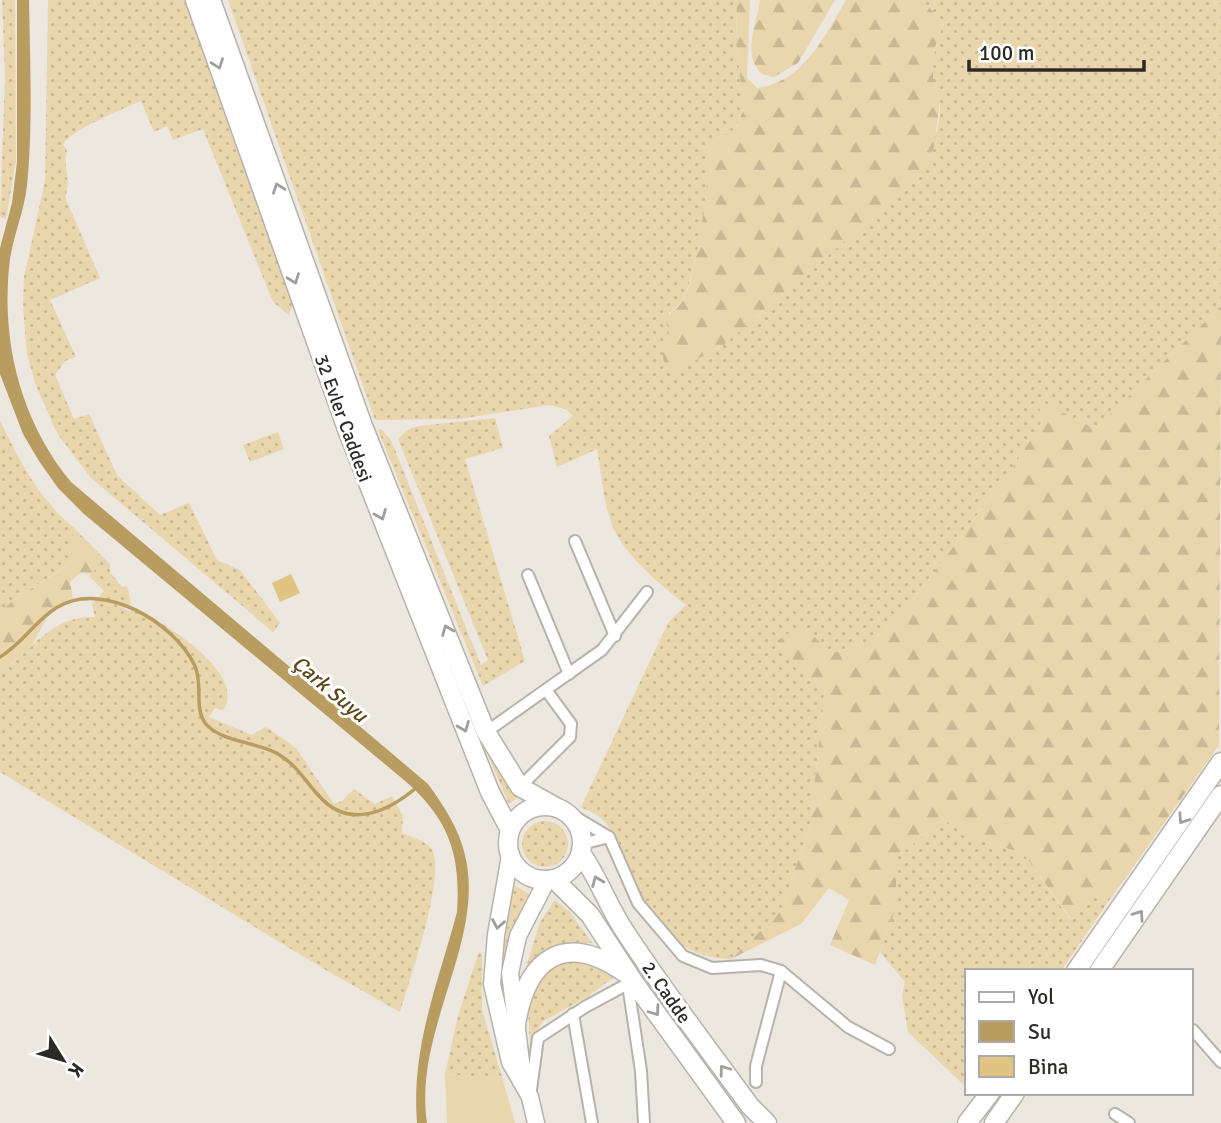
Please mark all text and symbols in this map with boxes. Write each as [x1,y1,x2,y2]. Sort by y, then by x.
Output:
scale bar [969,28,1144,72]
text: 100 m [979,40,1034,66]
one-way arrow [210,58,224,70]
one-way arrow [272,183,286,195]
one-way arrow [286,272,300,284]
street label: 32 Evler Caddesi [309,351,377,485]
one-way arrow [372,509,386,521]
one-way arrow [441,624,455,636]
water label: Çark Suyu [287,650,374,729]
one-way arrow [456,720,470,732]
one-way arrow [1179,811,1191,824]
one-way arrow [592,876,606,888]
one-way arrow [1131,910,1143,923]
one-way arrow [491,918,506,930]
street label: 2. Cadde [636,957,696,1028]
legend [965,969,1193,1095]
text: Yol [1028,984,1054,1010]
one-way arrow [646,1003,659,1016]
text: Su [1028,1019,1051,1045]
north arrow [28,1025,98,1095]
text: Bina [1028,1054,1069,1080]
text: K [63,1058,89,1082]
one-way arrow [720,1065,732,1078]

